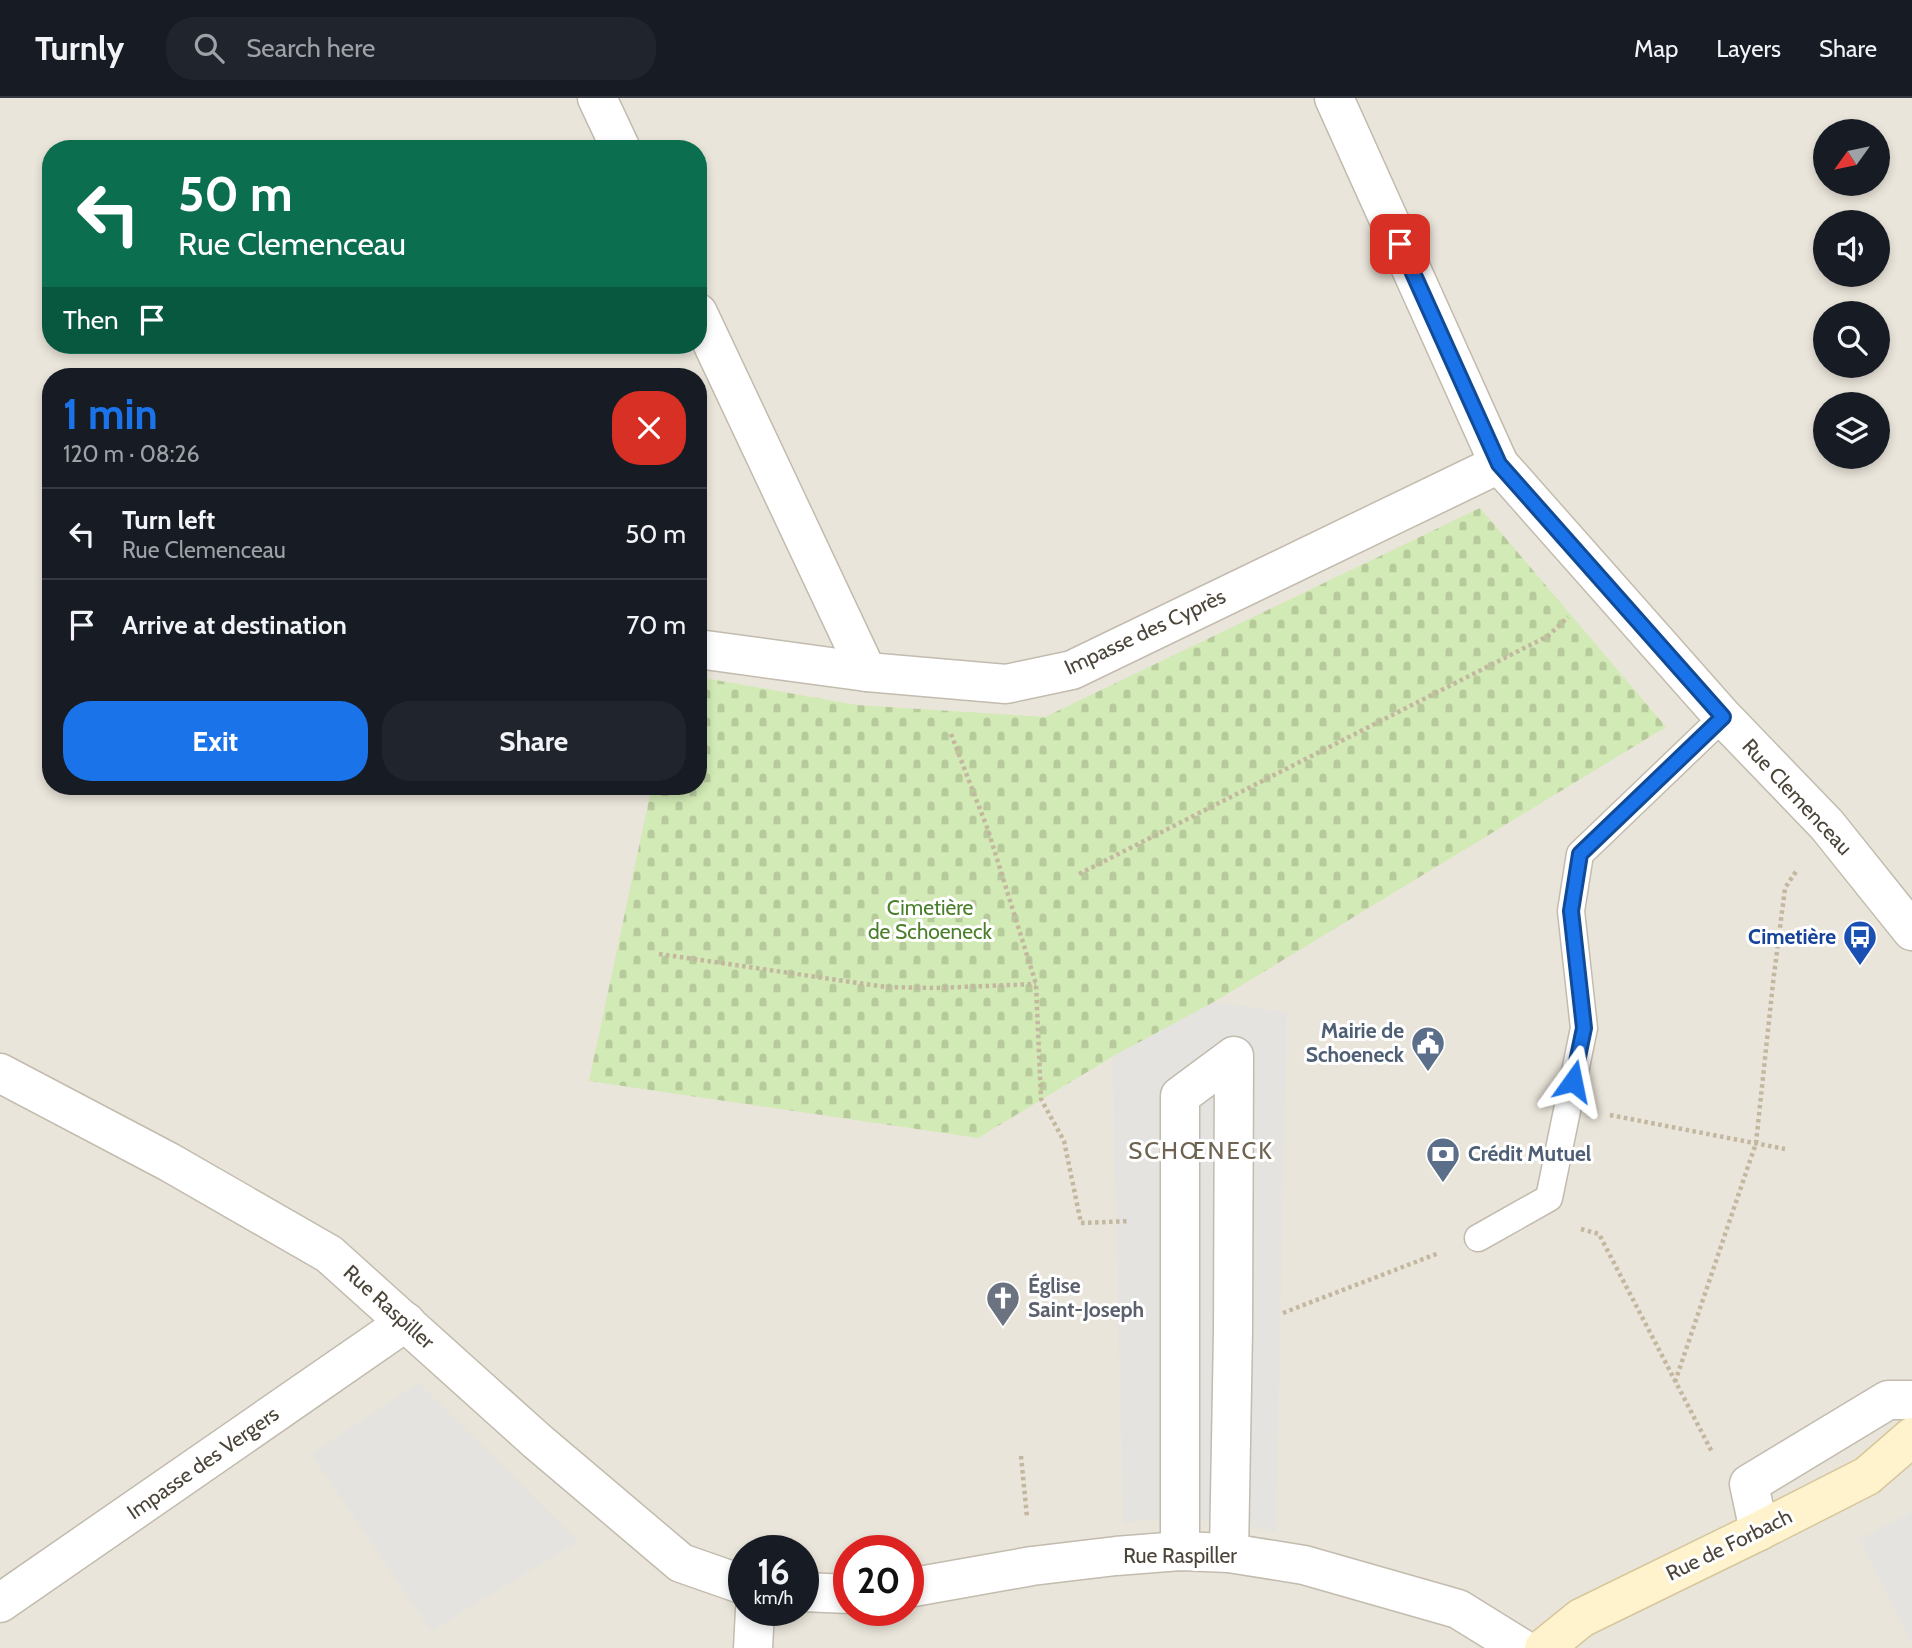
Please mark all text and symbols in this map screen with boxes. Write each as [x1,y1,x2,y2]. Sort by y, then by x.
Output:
search box [166,17,656,80]
text: Turnly [35,28,124,68]
icon: search [190,29,228,67]
text: Search here [246,32,375,64]
text: Map [1634,34,1678,63]
text: Layers [1716,34,1781,63]
text: Share [1819,34,1877,63]
north arrow [1813,119,1890,196]
map controls [1813,119,1890,469]
text: 50 m [178,164,293,223]
icon: left [63,168,154,259]
button: sound [1813,210,1890,287]
pin [1370,214,1430,274]
text: Rue Clemenceau [178,224,406,263]
icon: arrive [1381,225,1419,263]
icon: arrive [133,301,171,339]
button: search [1813,301,1890,378]
text: Then [63,304,119,336]
text: 1 min [63,388,158,440]
button: close [612,391,686,465]
button: layers [1813,392,1890,469]
text: 120 m · 08:26 [63,440,200,468]
text: Turn left [122,504,215,536]
icon: left [63,515,101,553]
text: 50 m [625,518,686,550]
text: Rue Clemenceau [122,536,286,564]
street label: Impasse des Cyprès [1060,583,1230,680]
icon: arrive [63,606,101,644]
text: Arrive at destination [122,609,347,641]
text: 70 m [626,609,686,641]
button: Exit [63,701,368,781]
button: Share [382,701,686,781]
street label: Rue Clemenceau [1737,733,1858,860]
park label: Cimetière de Schoeneck [868,895,993,944]
bus stop icon: Cimetière [1841,918,1879,967]
place label: Cimetière [1748,924,1836,949]
place label: Mairie de Schoeneck [1306,1018,1405,1067]
public building icon: Mairie de Schoeneck [1409,1024,1447,1073]
position arrow [1536,1044,1610,1118]
bank icon: Crédit Mutuel [1424,1135,1462,1184]
district label: SCHŒNECK [1128,1136,1274,1165]
place label: Crédit Mutuel [1468,1141,1592,1166]
street label: Rue Raspiller [339,1259,440,1354]
place label: Église Saint-Joseph [1028,1273,1144,1322]
church icon: Église Saint-Joseph [984,1279,1022,1328]
street label: Impasse des Vergers [122,1401,284,1524]
street label: Rue de Forbach [1662,1503,1796,1586]
speed limit sign: 20 [833,1535,924,1626]
street label: Rue Raspiller [1123,1543,1237,1568]
text: 16 [757,1550,790,1593]
text: km/h [754,1587,793,1609]

